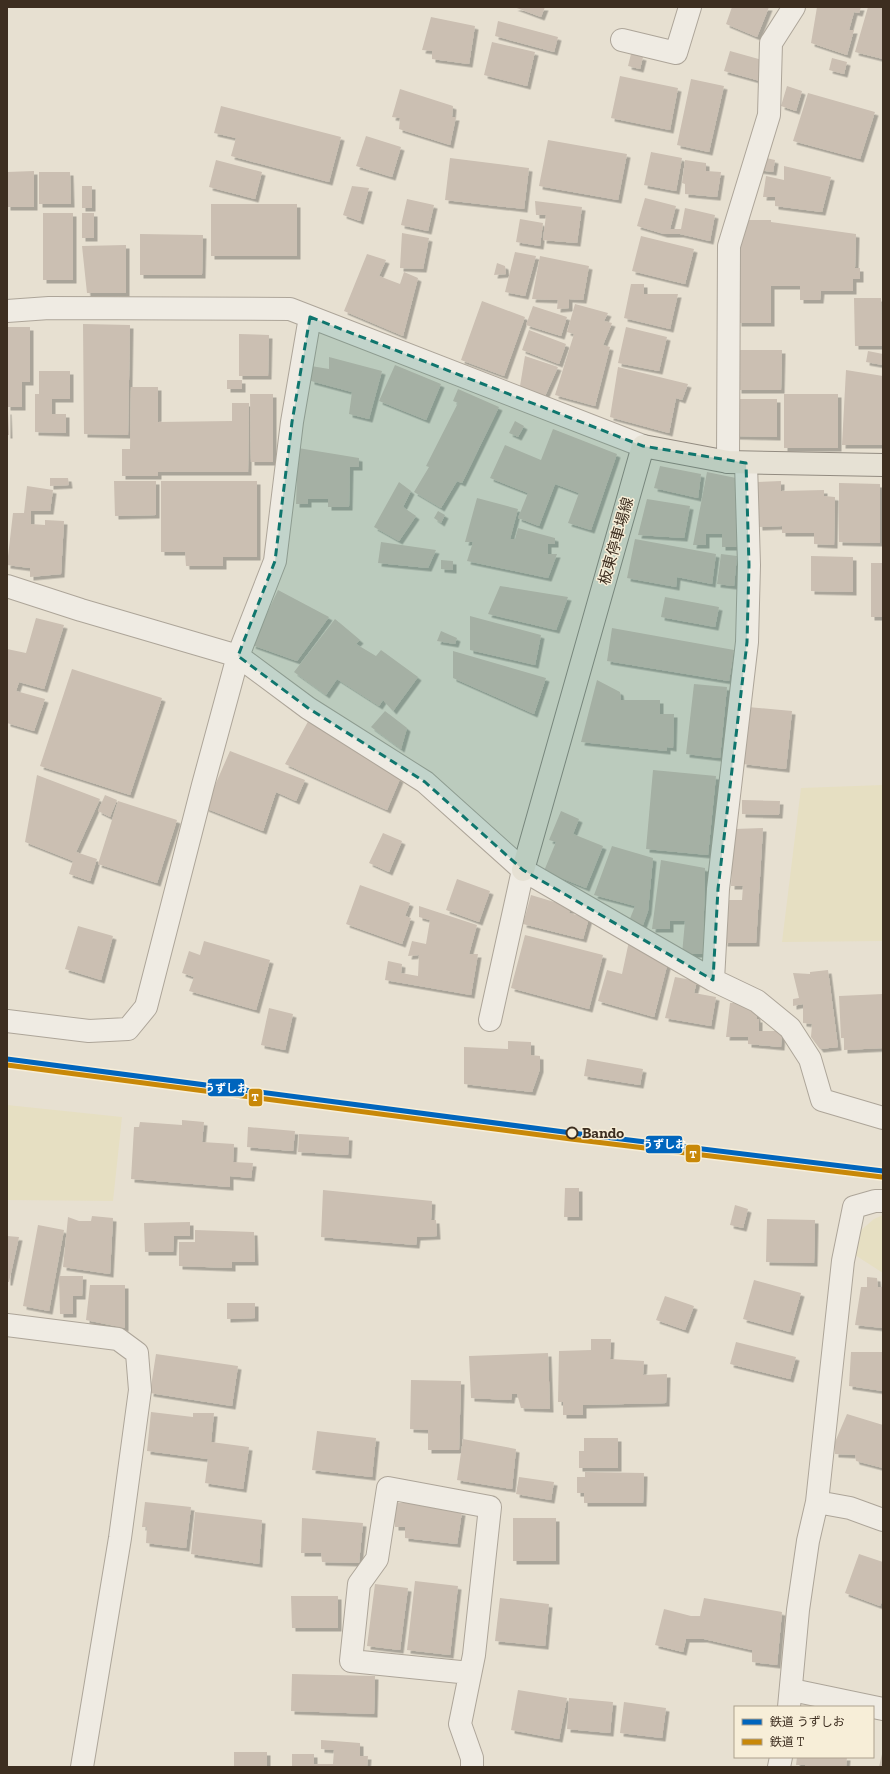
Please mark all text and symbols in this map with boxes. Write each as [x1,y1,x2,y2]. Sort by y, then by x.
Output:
street label: 板東停車場線 [595,495,637,587]
line badge: うずしお [207,1078,245,1097]
text: うずしお [204,1082,248,1095]
line badge: T [248,1088,263,1107]
text: T [251,1091,259,1104]
place label: Bando [582,1124,624,1142]
marker: Bando [565,1126,579,1140]
line badge: うずしお [645,1135,683,1154]
text: うずしお [642,1138,686,1151]
line badge: T [685,1144,701,1163]
text: T [689,1148,697,1161]
legend [734,1706,874,1758]
text: 鉄道 うずしお [770,1715,845,1729]
text: 鉄道 T [770,1735,805,1749]

